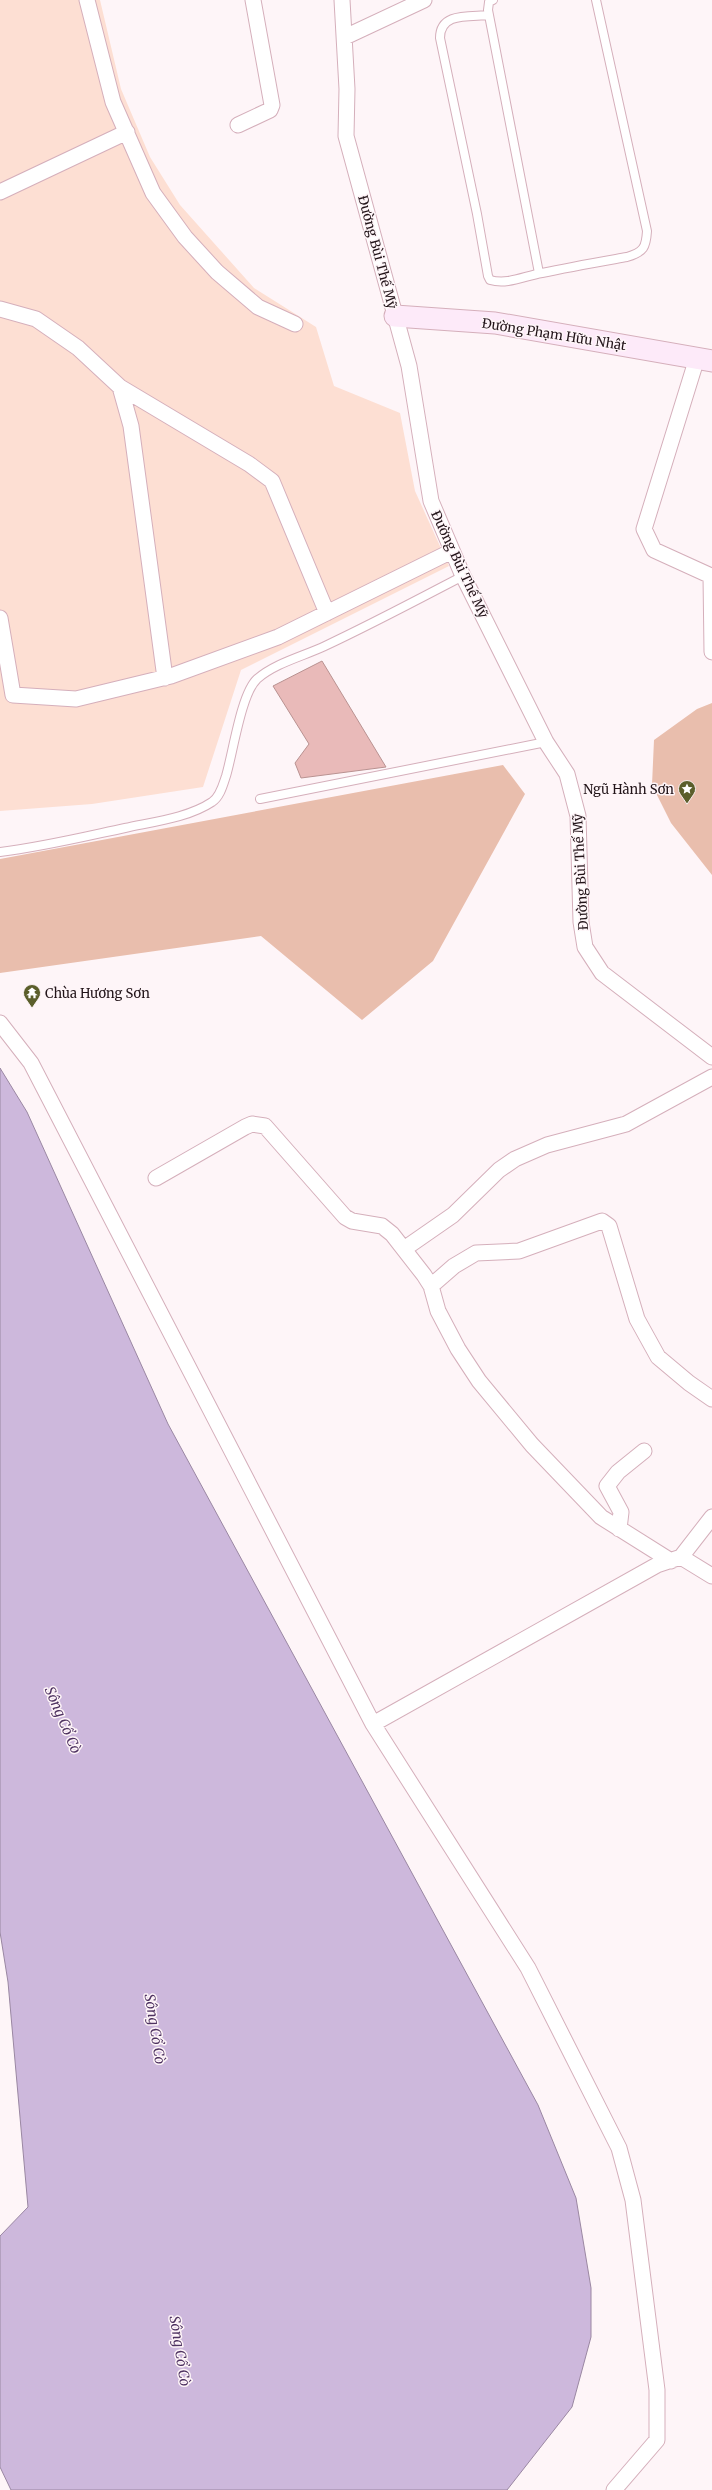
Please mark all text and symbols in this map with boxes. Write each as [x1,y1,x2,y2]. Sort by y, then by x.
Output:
street label: Đường Bùi Thế Mỹ [354,193,401,311]
street label: Đường Phạm Hữu Nhật [481,315,627,354]
street label: Đường Bùi Thế Mỹ [427,508,492,621]
place icon: Ngũ Hành Sơn [677,779,697,804]
place label: Ngũ Hành Sơn [583,781,674,798]
street label: Đường Bùi Thế Mỹ [569,813,592,931]
temple icon: Chùa Hương Sơn [22,983,42,1008]
place label: Chùa Hương Sơn [45,985,150,1002]
water label: Sông Cổ Cò [41,1684,85,1756]
water label: Sông Cổ Cò [141,1992,169,2066]
water label: Sông Cổ Cò [166,2314,194,2388]

